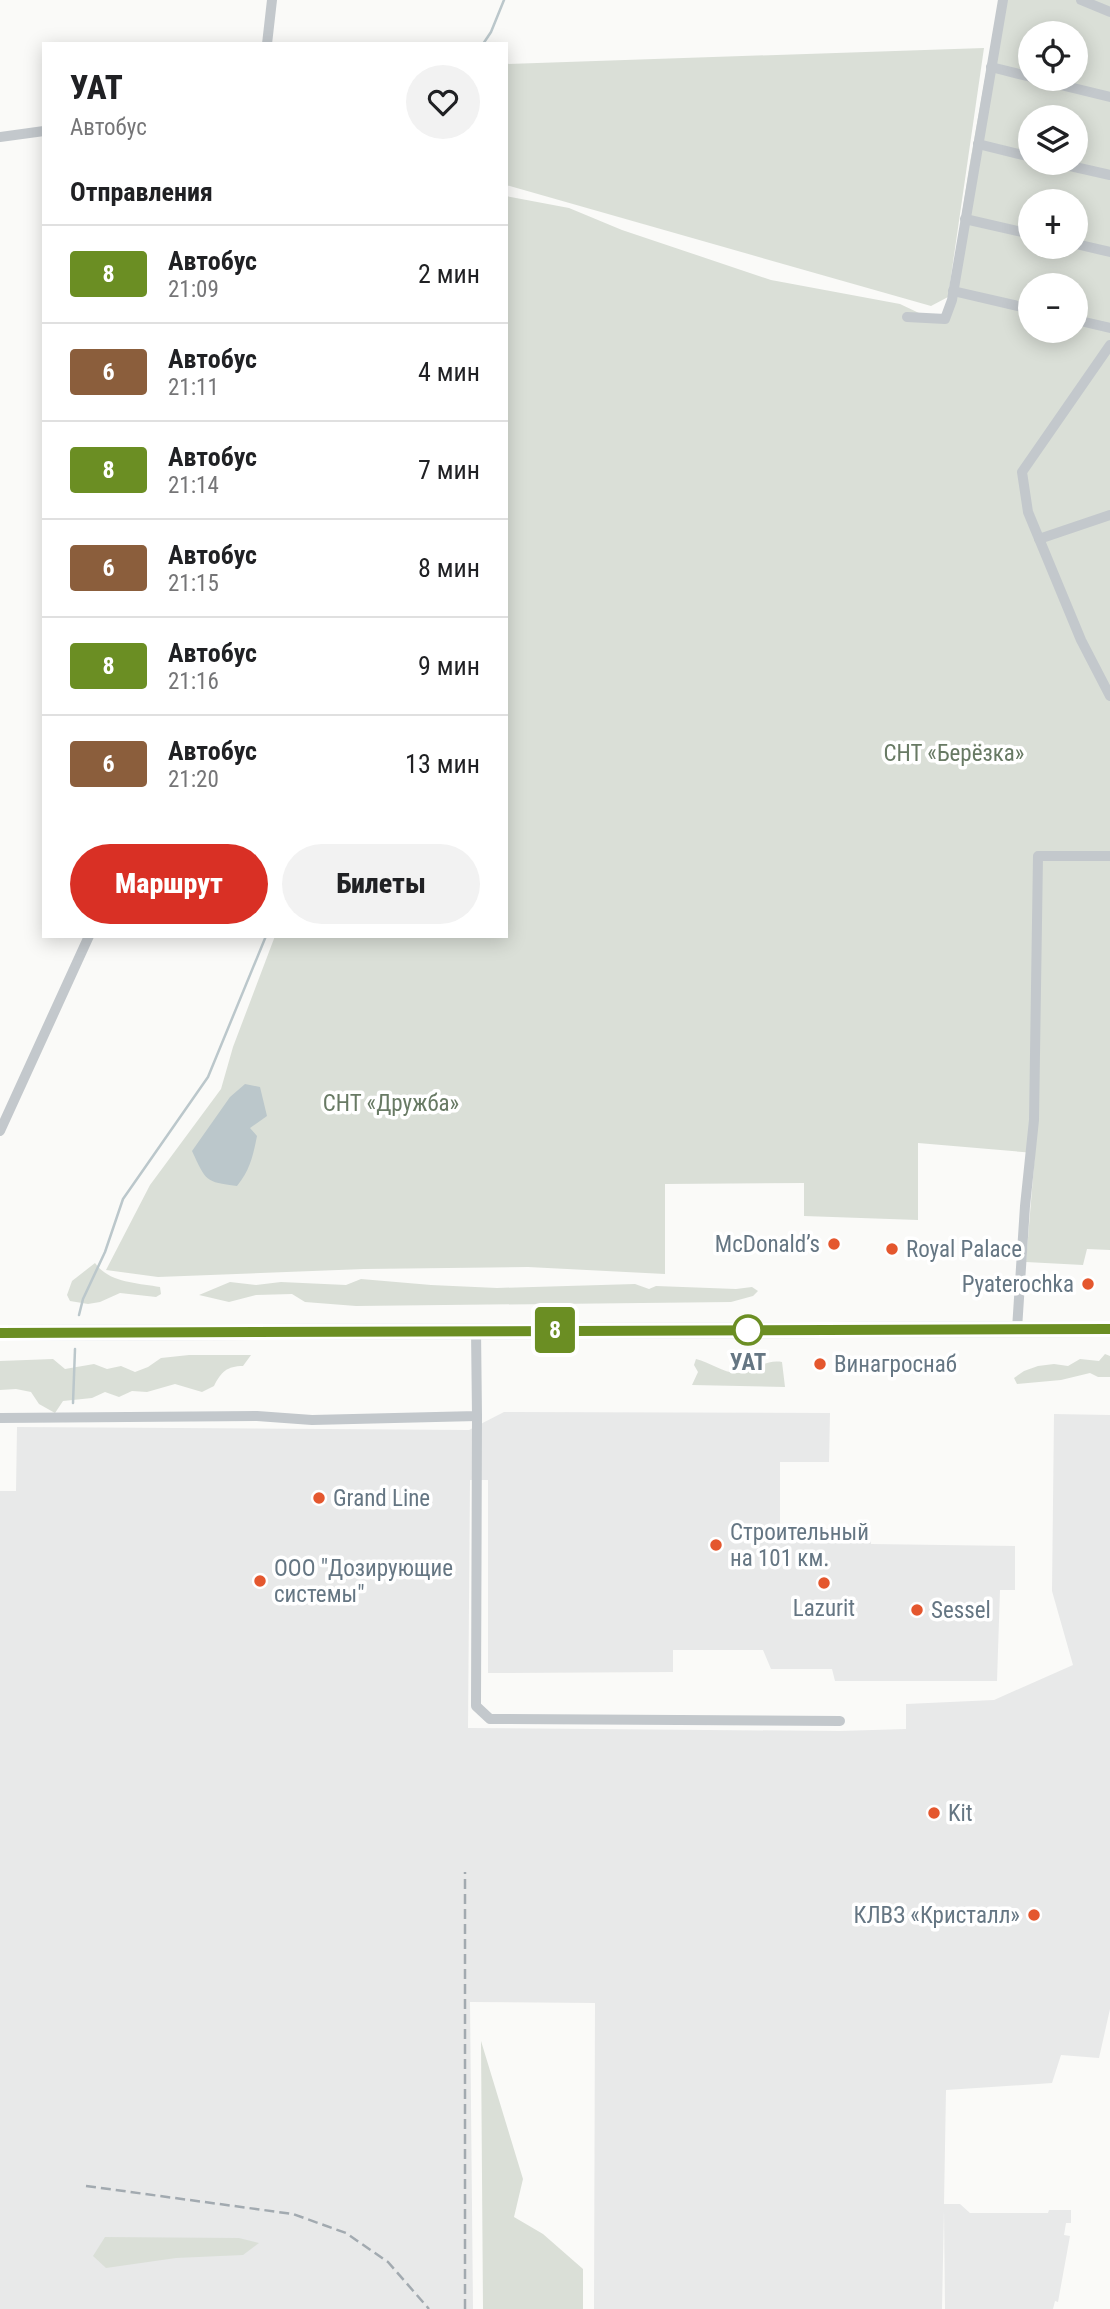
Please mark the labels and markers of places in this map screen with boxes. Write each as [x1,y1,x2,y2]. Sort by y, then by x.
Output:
place label: McDonald’s [715,1231,820,1258]
marker: McDonald’s [826,1236,842,1252]
place label: Royal Palace [906,1236,1022,1263]
marker: Royal Palace [884,1241,900,1257]
place label: Pyaterochka [962,1271,1074,1298]
marker: Pyaterochka [1080,1276,1096,1292]
marker: УАТ [733,1315,763,1345]
place label: УАТ [730,1349,766,1376]
place label: Винагроснаб [834,1351,957,1378]
marker: Винагроснаб [812,1356,828,1372]
place label: Grand Line [333,1485,430,1512]
marker: Grand Line [311,1490,327,1506]
place label: Строительный на 101 км. [730,1519,869,1572]
marker: Строительный на 101 км. [708,1537,724,1553]
place label: ООО "Дозирующие системы" [274,1555,453,1608]
marker: ООО "Дозирующие системы" [252,1573,268,1589]
marker: Lazurit [816,1575,832,1591]
place label: Lazurit [793,1595,855,1622]
place label: Sessel [931,1597,991,1624]
marker: Sessel [909,1602,925,1618]
place label: Kit [948,1800,973,1827]
marker: Kit [926,1805,942,1821]
place label: КЛВЗ «Кристалл» [854,1902,1020,1929]
marker: КЛВЗ «Кристалл» [1026,1907,1042,1923]

